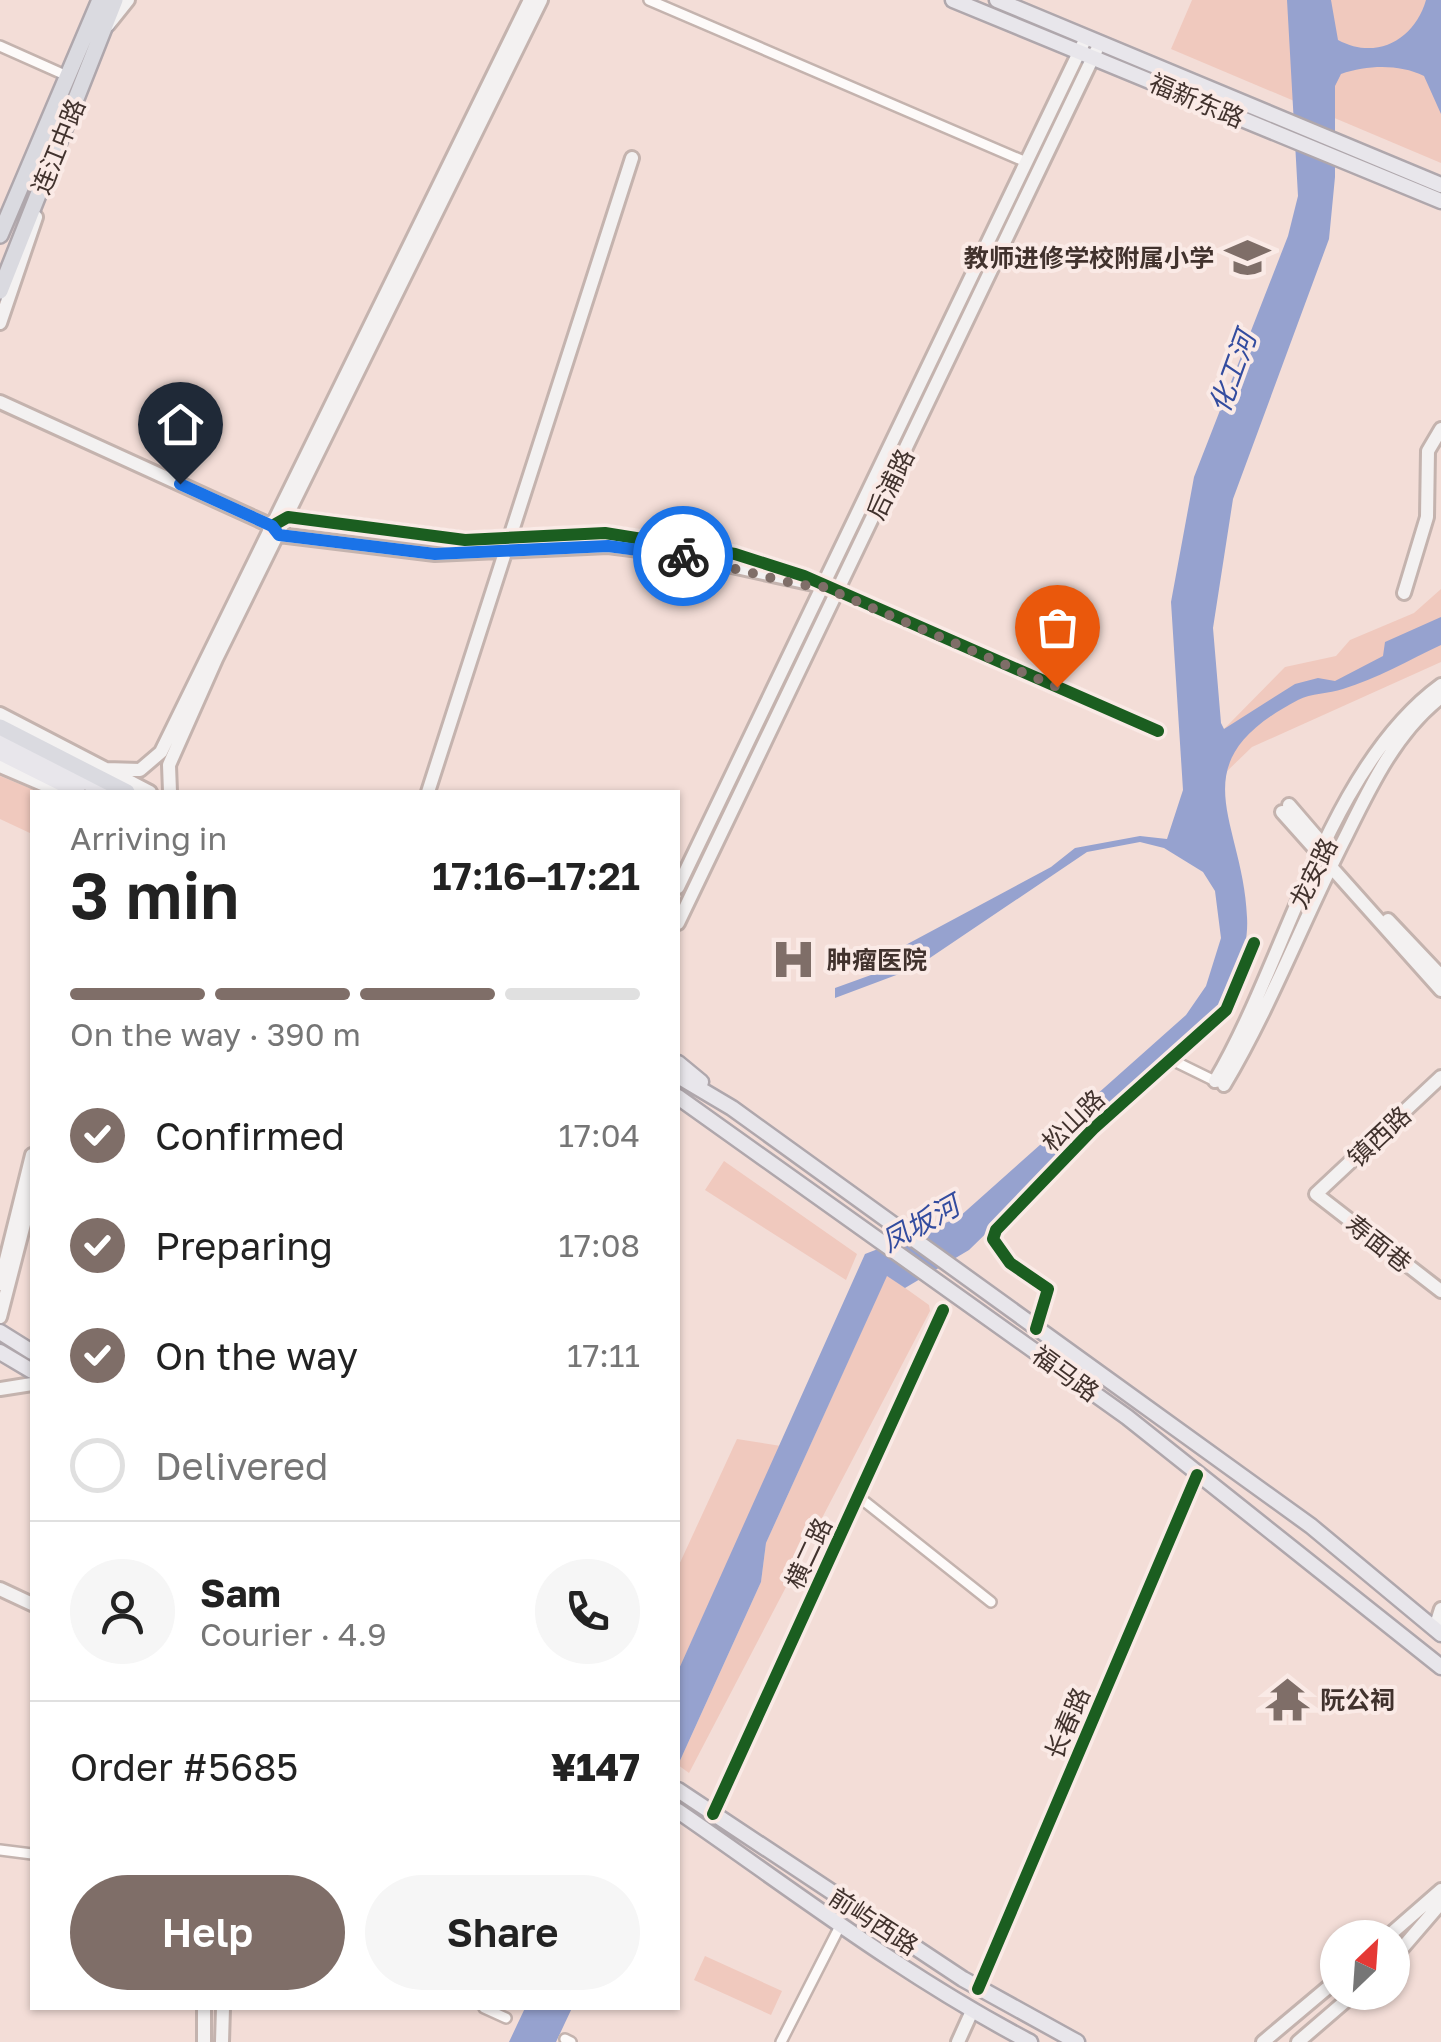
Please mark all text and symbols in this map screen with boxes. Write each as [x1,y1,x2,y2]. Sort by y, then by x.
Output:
street label: 福新东路 [1145,66,1249,134]
street label: 连江中路 [25,94,91,198]
school or university icon: 教师进修学校附属小学 [1223,233,1271,281]
place label: 教师进修学校附属小学 [964,242,1214,273]
water label: 化工河 [1202,322,1264,417]
pin [138,382,223,485]
icon: home [153,397,208,452]
street label: 后浦路 [860,443,920,525]
courier [633,506,733,606]
icon: bike [656,529,711,584]
pin [1015,585,1100,688]
icon: bag [1030,600,1085,655]
text: Arriving in [70,819,227,857]
street label: 龙安路 [1283,832,1343,914]
text: 17:16–17:21 [432,853,640,898]
text: 3 min [70,855,239,933]
hospital icon: 肿瘤医院 [770,935,818,983]
place label: 肿瘤医院 [827,944,927,975]
text: On the way · 390 m [70,1015,361,1053]
street label: 松山路 [1035,1083,1111,1157]
street label: 镇西路 [1341,1099,1417,1173]
icon: check [70,1108,125,1163]
text: Confirmed [155,1113,345,1158]
text: 17:04 [559,1116,640,1154]
water label: 凤坂河 [875,1186,969,1258]
street label: 寿面巷 [1340,1208,1418,1278]
icon: check [70,1218,125,1273]
text: Preparing [155,1223,333,1268]
text: 17:08 [559,1226,640,1264]
icon: check [70,1328,125,1383]
text: On the way [155,1333,358,1378]
text: 17:11 [567,1336,640,1374]
street label: 福马路 [1027,1338,1105,1408]
text: Delivered [155,1443,328,1488]
street label: 横二路 [778,1512,838,1594]
button: person [70,1559,175,1664]
button: phone [535,1559,640,1664]
text: Sam [200,1570,281,1615]
text: Courier · 4.9 [200,1615,387,1653]
temple icon: 阮公祠 [1263,1675,1311,1723]
street label: 长春路 [1038,1682,1096,1764]
place label: 阮公祠 [1320,1684,1395,1715]
text: Order #5685 [70,1744,298,1789]
text: ¥147 [551,1744,640,1789]
button: Help [70,1875,345,1990]
button: Share [365,1875,640,1990]
street label: 前屿西路 [824,1881,924,1961]
north arrow [1320,1920,1410,2010]
map controls [1320,1920,1410,2010]

